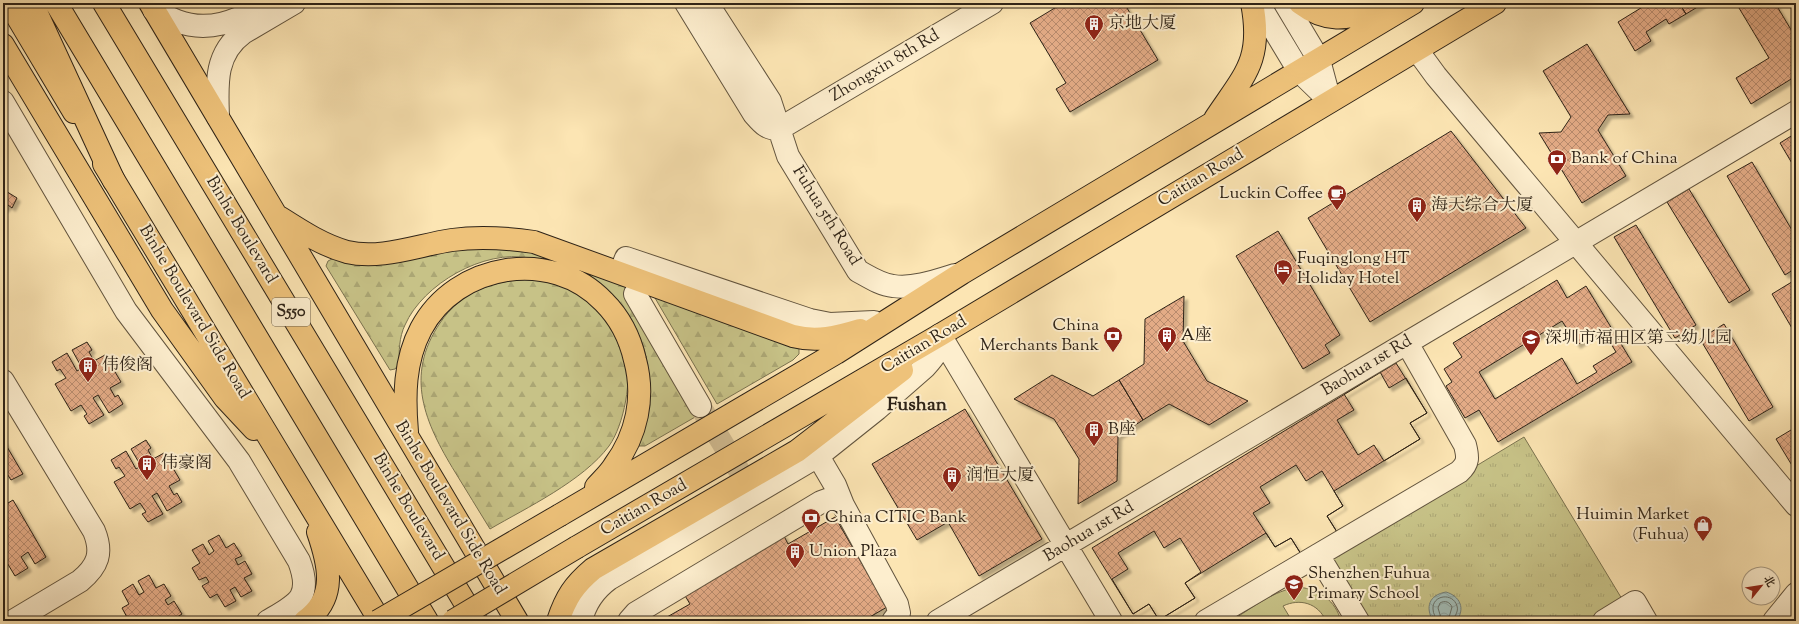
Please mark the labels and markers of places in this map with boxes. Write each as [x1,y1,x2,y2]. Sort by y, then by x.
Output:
place label: 京地大厦 [1108,12,1176,36]
building icon: 京地大厦 [1083,13,1105,41]
place label: Bank of China [1571,147,1678,171]
bank icon: Bank of China [1546,148,1568,176]
place label: Luckin Coffee [1219,182,1323,206]
cafe icon: Luckin Coffee [1326,183,1348,211]
place label: 海天综合大厦 [1431,194,1533,218]
building icon: 海天综合大厦 [1406,195,1428,223]
place label: Fuqinglong HT Holiday Hotel [1297,247,1410,291]
hotel icon: Fuqinglong HT Holiday Hotel [1272,258,1294,286]
place label: China Merchants Bank [980,314,1099,358]
place label: A座 [1181,324,1212,348]
bank icon: China Merchants Bank [1102,325,1124,353]
building icon: A座 [1156,325,1178,353]
place label: 深圳市福田区第二幼儿园 [1545,327,1732,351]
school or university icon: 深圳市福田区第二幼儿园 [1520,328,1542,356]
place label: 伟俊阁 [102,354,153,378]
building icon: 伟俊阁 [77,355,99,383]
place label: B座 [1108,418,1136,442]
building icon: B座 [1083,419,1105,447]
place label: 伟豪阁 [161,452,212,476]
building icon: 伟豪阁 [136,453,158,481]
place label: 润恒大厦 [966,464,1034,488]
building icon: 润恒大厦 [941,465,963,493]
place label: Huimin Market (Fuhua) [1576,503,1689,547]
place label: China CITIC Bank [825,506,967,530]
bank icon: China CITIC Bank [800,507,822,535]
shop icon: Huimin Market (Fuhua) [1692,514,1714,542]
place label: Union Plaza [809,540,897,564]
building icon: Union Plaza [784,541,806,569]
place label: Shenzhen Fuhua Primary School [1308,562,1430,606]
school or university icon: Shenzhen Fuhua Primary School [1283,573,1305,601]

